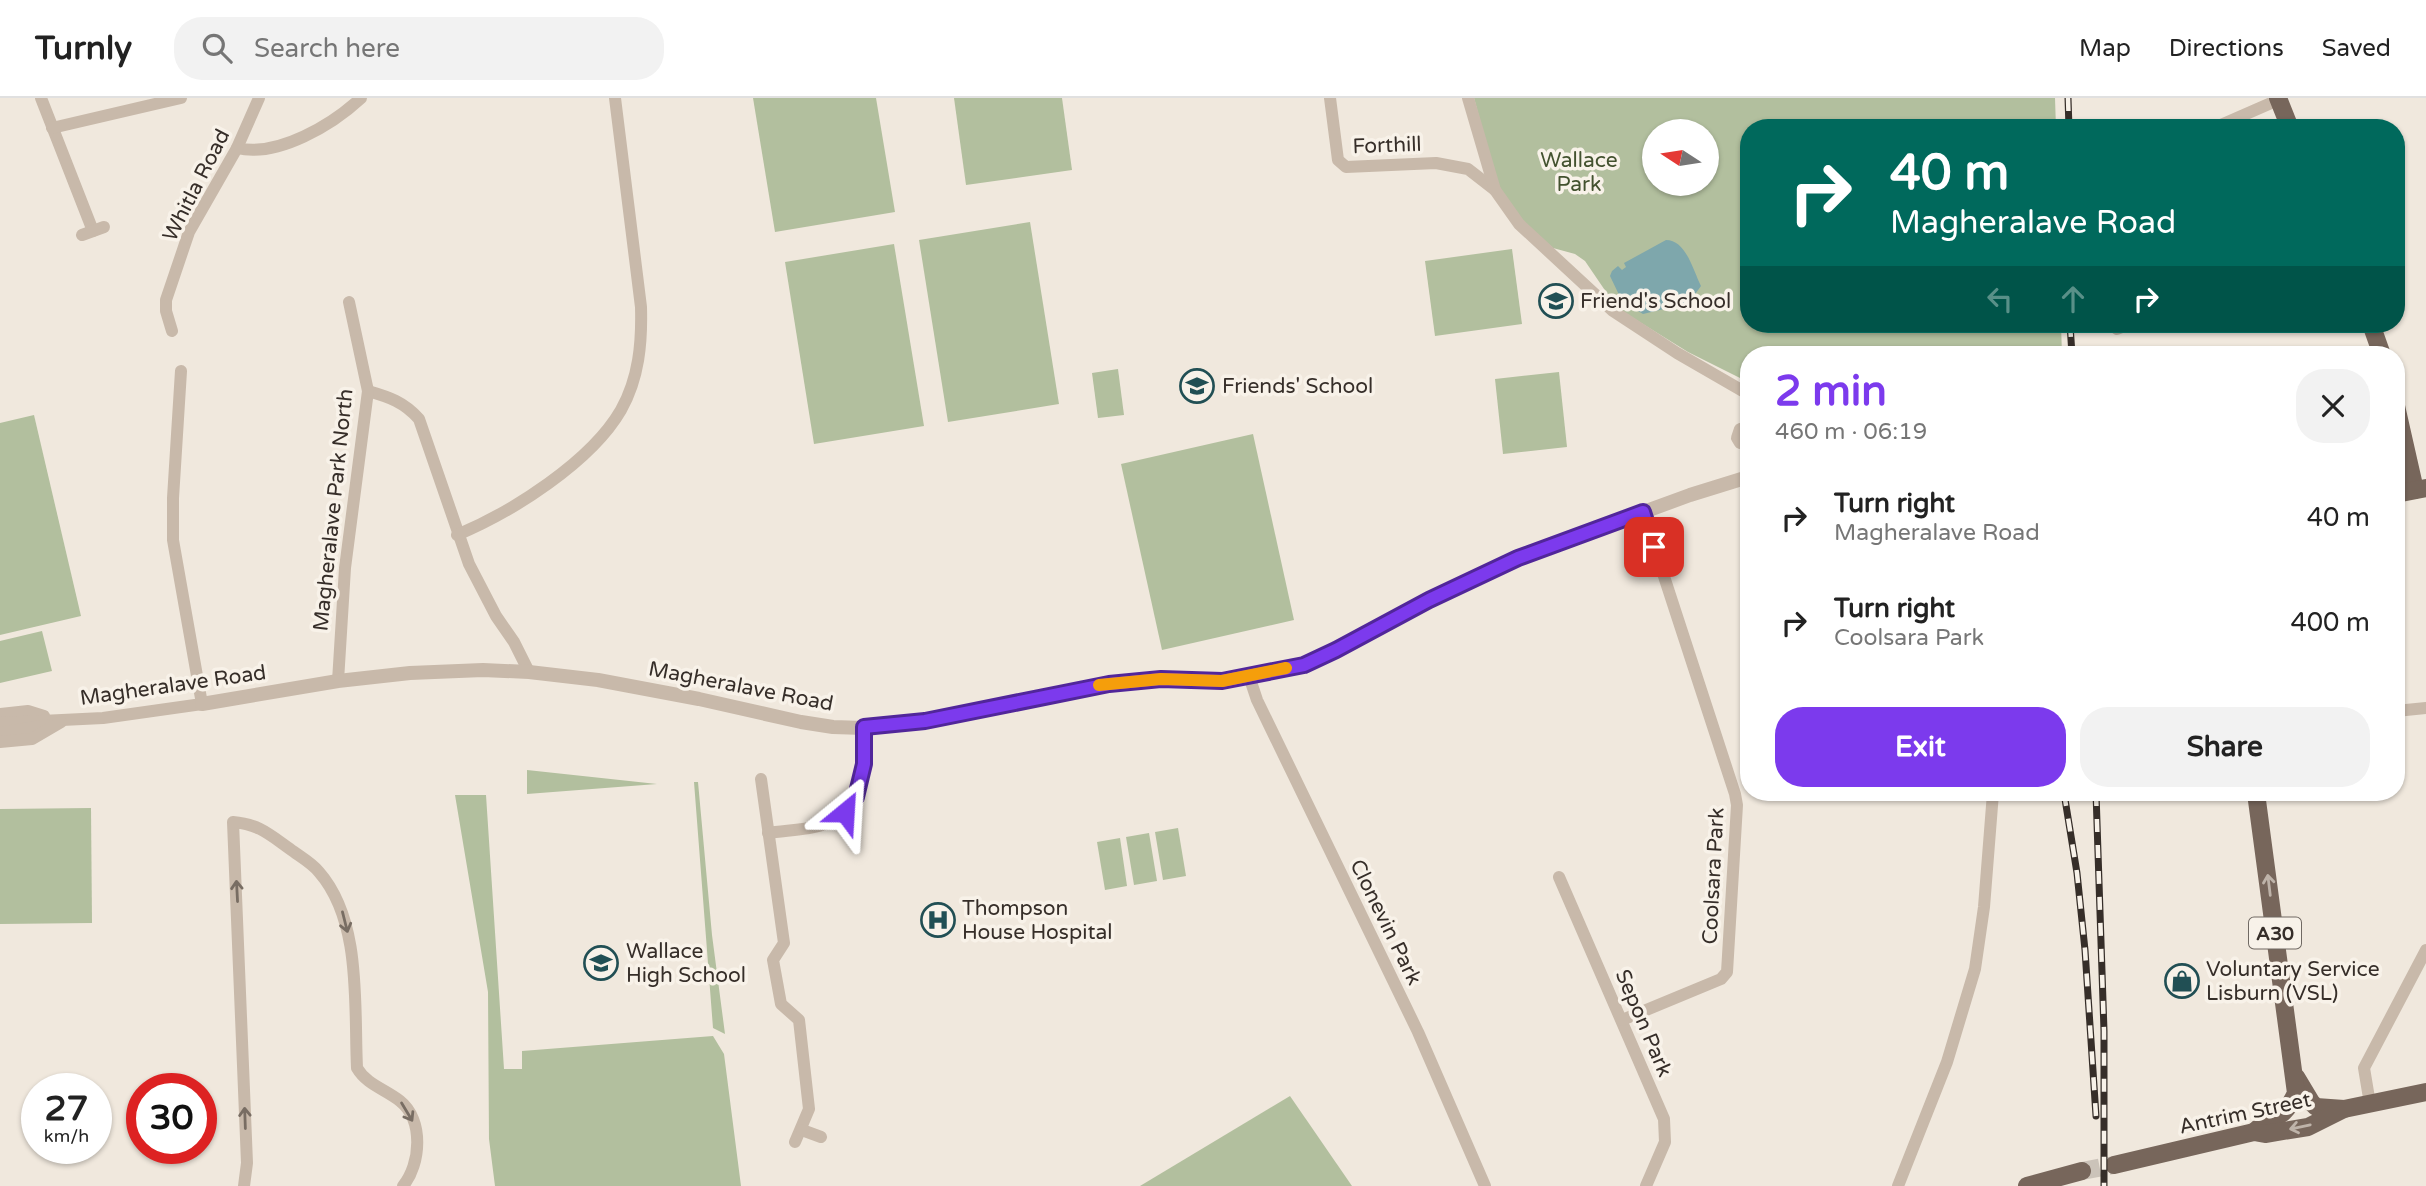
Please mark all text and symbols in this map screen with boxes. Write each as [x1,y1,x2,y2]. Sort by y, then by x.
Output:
search box [174,17,664,80]
text: Turnly [35,29,132,68]
icon: search [198,29,236,67]
text: Search here [254,33,400,64]
text: Map [2079,34,2131,63]
text: Directions [2169,34,2284,63]
text: Saved [2322,34,2391,63]
north arrow [1642,119,1718,196]
map controls [1642,119,1719,196]
street label: Whitla Road [157,125,235,245]
street label: Forthill [1352,132,1422,159]
text: 40 m [1890,144,2009,203]
icon: right [1775,147,1866,238]
park label: Wallace Park [1540,148,1618,197]
text: Magheralave Road [1890,204,2176,242]
icon: left [1981,280,2019,318]
icon: ahead [2054,280,2092,318]
icon: right [2127,280,2165,318]
school or university icon: Friend's School [1537,282,1575,320]
place label: Friend's School [1580,289,1731,314]
text: 2 min [1775,366,1887,417]
school or university icon: Friends' School [1178,367,1216,405]
button: close [2296,369,2370,443]
place label: Friends' School [1222,374,1373,399]
street label: Magheralave Park North [308,388,359,632]
text: 460 m · 06:19 [1775,418,1927,446]
text: Turn right [1834,488,1955,519]
icon: right [1775,499,1813,537]
text: 40 m [2307,502,2370,533]
pin [1624,517,1684,577]
text: Magheralave Road [1834,519,2040,547]
icon: arrive [1635,528,1673,566]
text: Turn right [1834,593,1955,624]
icon: right [1775,604,1813,642]
text: 400 m [2290,607,2370,638]
text: Coolsara Park [1834,624,1984,652]
street label: Magheralave Road [646,656,835,717]
street label: Magheralave Road [78,660,268,711]
button: Exit [1775,707,2066,787]
button: Share [2080,707,2370,787]
position arrow [808,775,882,849]
street label: Coolsara Park [1697,807,1730,945]
street label: Clonevin Park [1344,855,1427,989]
one-way arrow [2262,874,2275,896]
one-way arrow [230,880,243,902]
place label: Thompson House Hospital [962,896,1113,945]
hospital icon: Thompson House Hospital [919,901,957,939]
one-way arrow [339,910,352,932]
road number: A30 [2249,918,2301,948]
place label: Wallace High School [626,939,746,988]
school or university icon: Wallace High School [582,944,620,982]
place label: Voluntary Service Lisburn (VSL) [2206,957,2380,1006]
shop icon: Voluntary Service Lisburn (VSL) [2163,962,2201,1000]
street label: Sepon Park [1610,966,1677,1081]
speed limit sign: 30 [126,1073,217,1164]
street label: Antrim Street [2177,1087,2313,1140]
text: 27 [45,1088,88,1130]
one-way arrow [400,1101,414,1121]
one-way arrow [238,1107,252,1130]
one-way arrow [2290,1122,2312,1135]
text: km/h [44,1125,89,1147]

